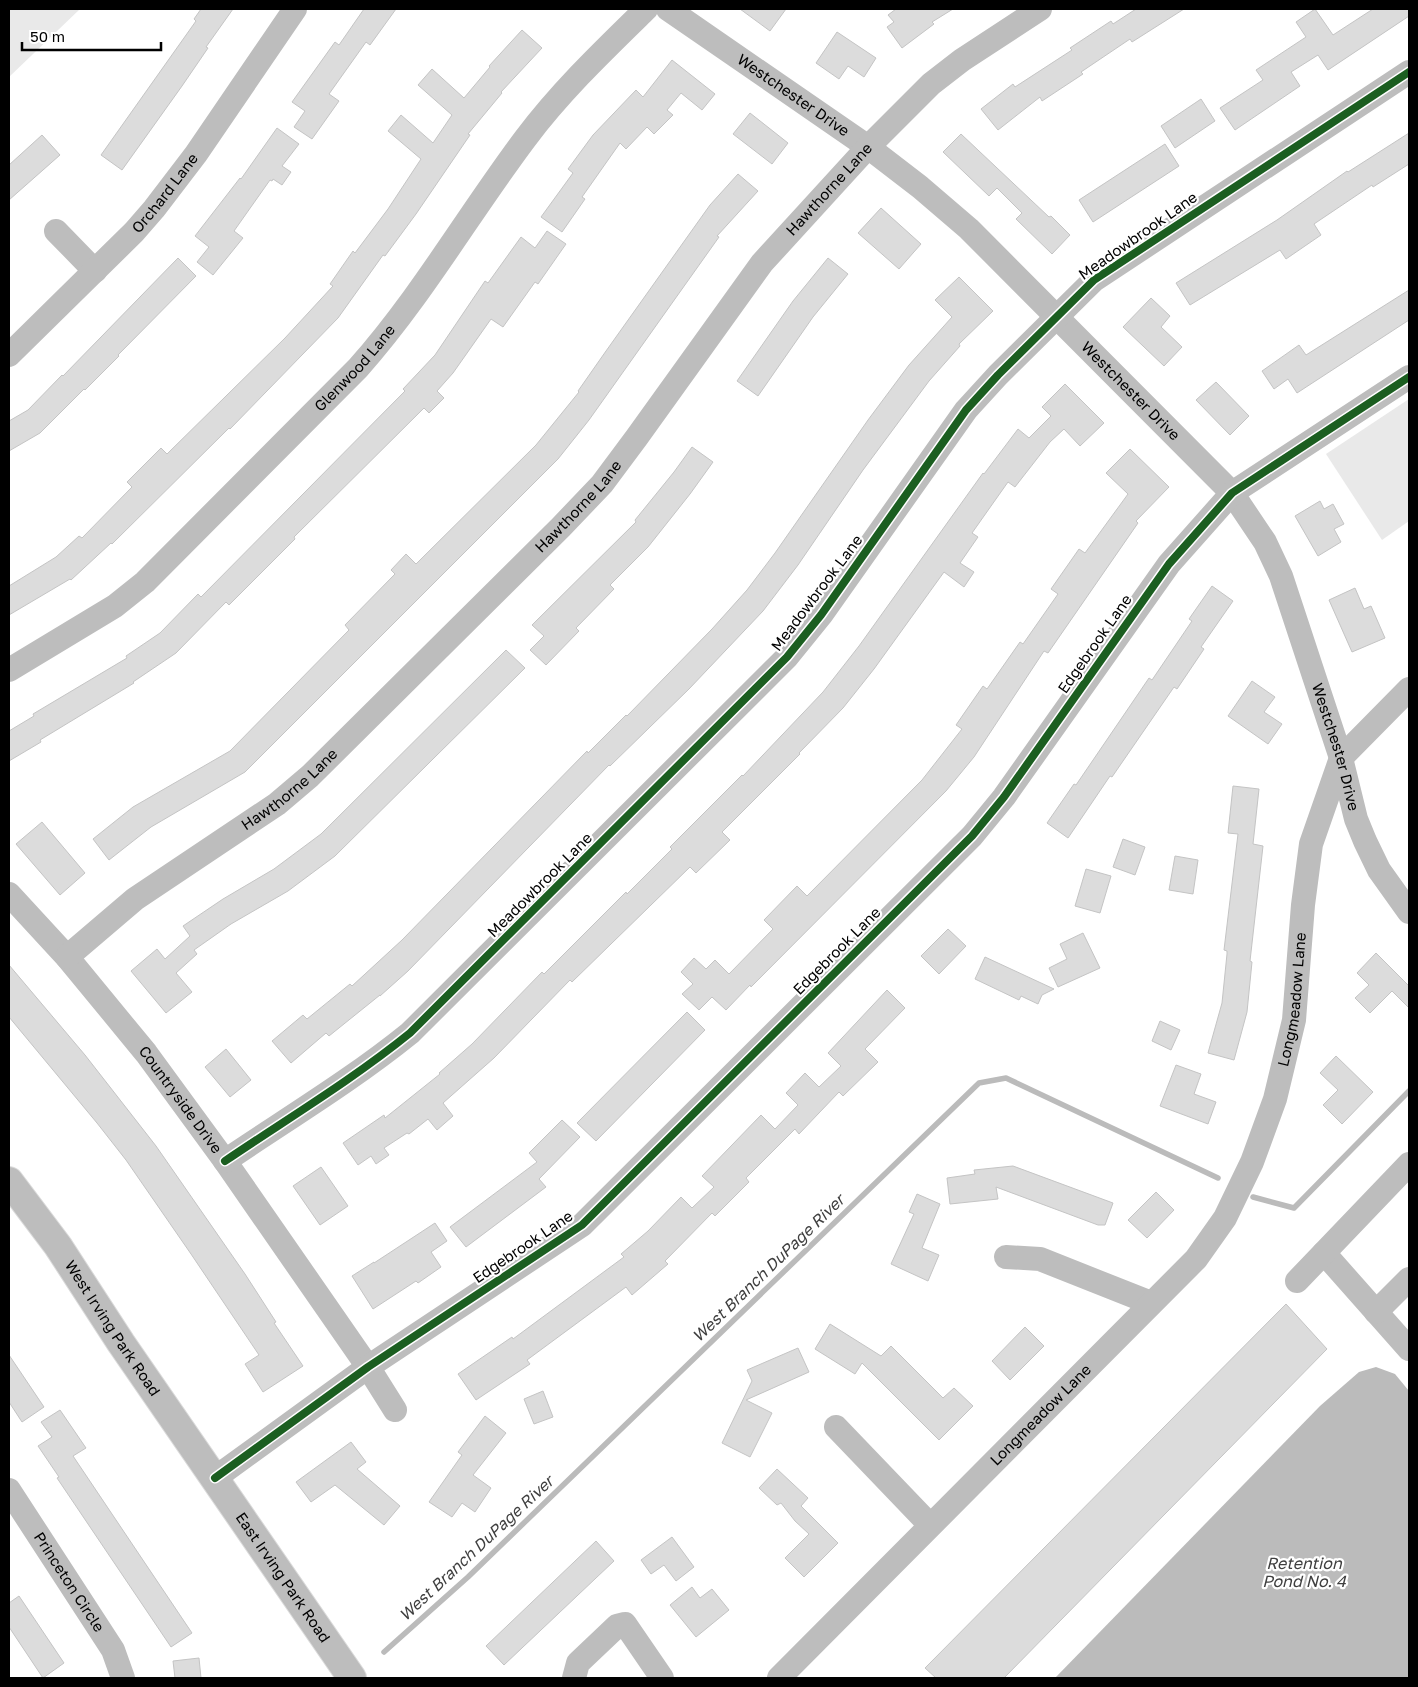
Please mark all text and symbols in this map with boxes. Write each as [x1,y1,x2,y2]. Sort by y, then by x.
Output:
scale bar [22,20,161,52]
text: 50 m [30,27,65,45]
street label: Westchester Drive [734,50,853,140]
street label: Hawthorne Lane [782,138,876,239]
street label: Orchard Lane [127,149,201,236]
street label: Meadowbrook Lane [1075,187,1200,283]
street label: Glenwood Lane [310,320,399,415]
street label: Westchester Drive [1078,337,1184,444]
street label: Hawthorne Lane [531,456,625,556]
street label: Meadowbrook Lane [767,531,866,654]
street label: Edgebrook Lane [1053,590,1135,696]
street label: Westchester Drive [1309,681,1364,813]
street label: Hawthorne Lane [238,744,341,833]
street label: Meadowbrook Lane [483,828,596,940]
street label: Edgebrook Lane [789,903,884,998]
street label: Longmeadow Lane [1273,931,1309,1068]
street label: Countryside Drive [136,1042,227,1157]
water label: West Branch DuPage River [688,1188,850,1346]
street label: Edgebrook Lane [469,1206,576,1286]
street label: West Irving Park Road [62,1257,165,1399]
street label: Longmeadow Lane [986,1360,1094,1469]
water label: West Branch DuPage River [395,1469,559,1625]
street label: East Irving Park Road [232,1509,335,1646]
street label: Princeton Circle [31,1528,109,1635]
water label: Retention Pond No. 4 [1262,1553,1347,1591]

